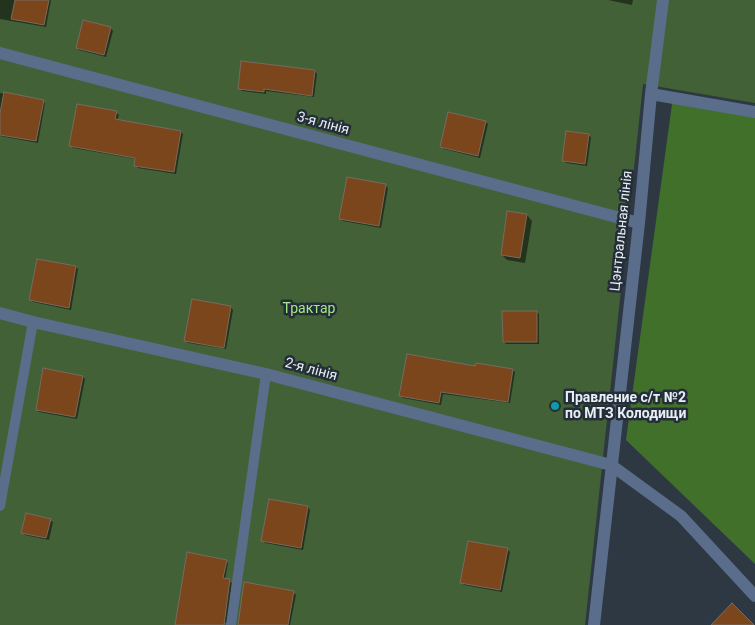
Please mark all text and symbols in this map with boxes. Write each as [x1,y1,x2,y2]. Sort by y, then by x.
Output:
street label: 3-я лінія [295,109,351,139]
street label: Цэнтральная лінія [607,170,637,292]
park label: Трактар [283,301,335,317]
street label: 2-я лінія [283,355,339,385]
place label: Правление с/т №2 по МТЗ Колодищи [565,390,686,422]
marker: Правление с/т №2 по МТЗ Колодищи [549,400,561,412]

